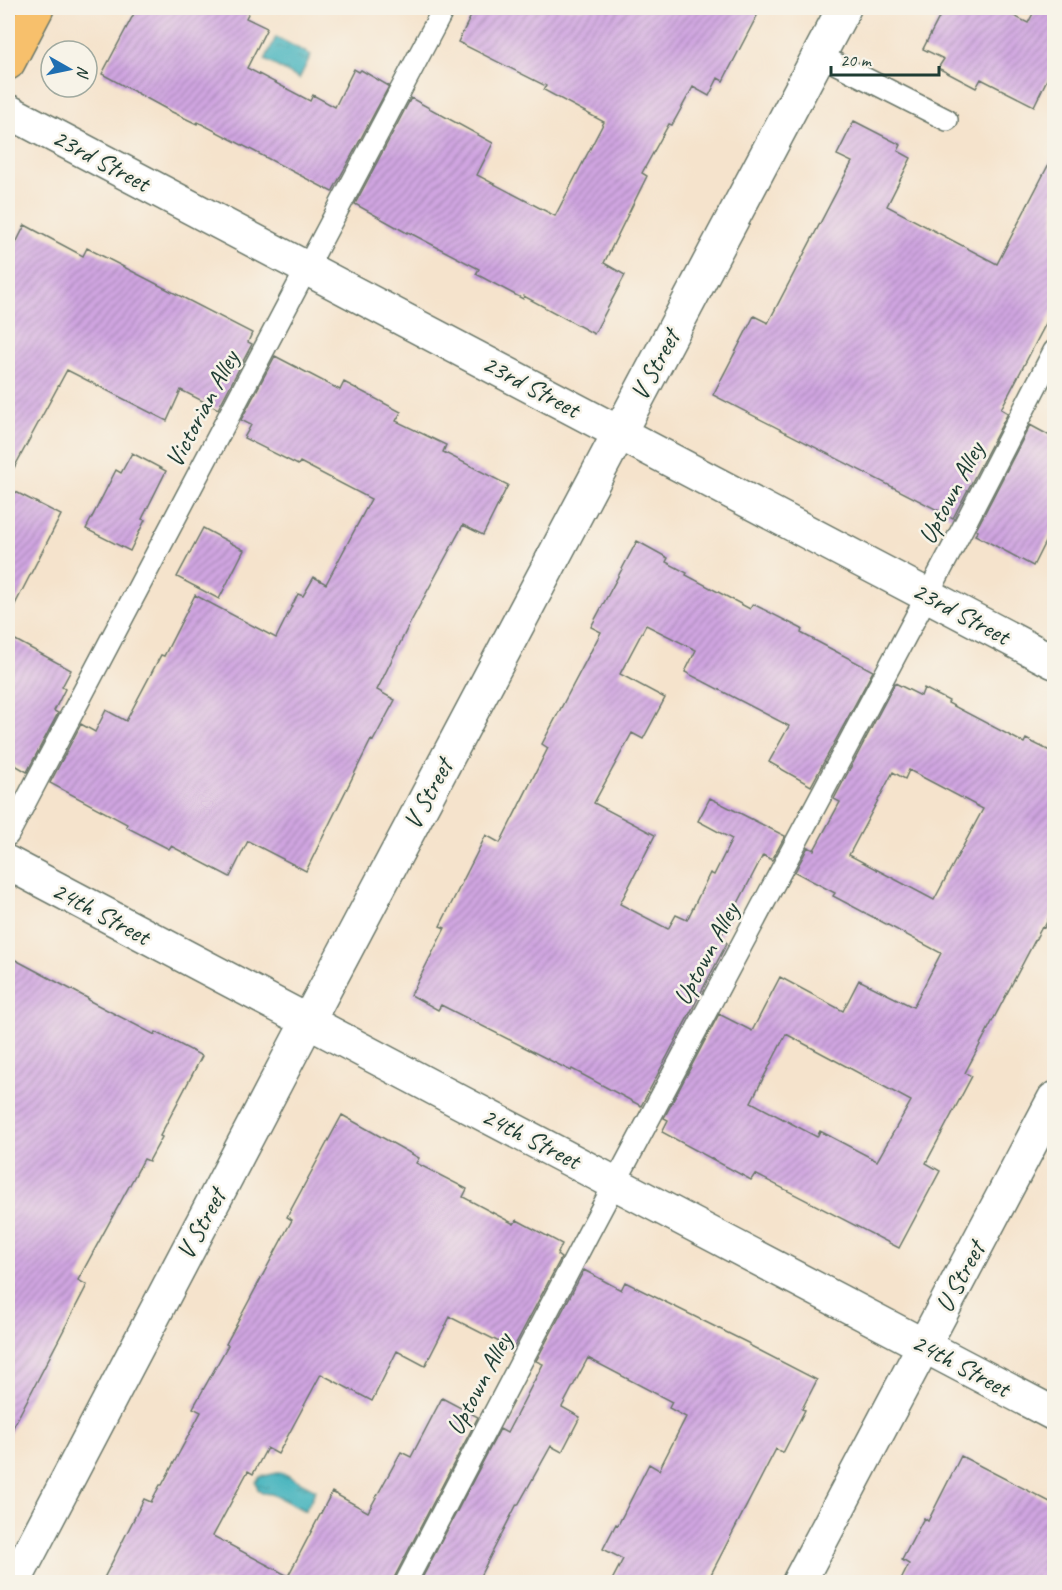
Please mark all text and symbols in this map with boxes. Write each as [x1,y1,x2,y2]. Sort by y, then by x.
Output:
north arrow [39,39,99,99]
scale bar [831,39,939,77]
text: 20 m [840,49,873,71]
text: N [72,65,93,81]
street label: 23rd Street [47,121,157,200]
street label: V Street [623,321,689,406]
street label: Victorian Alley [158,343,247,473]
street label: 23rd Street [477,347,587,426]
street label: Uptown Alley [910,434,993,550]
street label: 23rd Street [907,574,1017,653]
street label: V Street [396,750,462,835]
street label: 24th Street [46,873,158,954]
street label: Uptown Alley [665,895,748,1011]
street label: 24th Street [476,1099,588,1178]
street label: V Street [169,1180,235,1265]
street label: U Street [928,1233,994,1318]
street label: Uptown Alley [438,1325,521,1441]
street label: 24th Street [906,1325,1018,1406]

